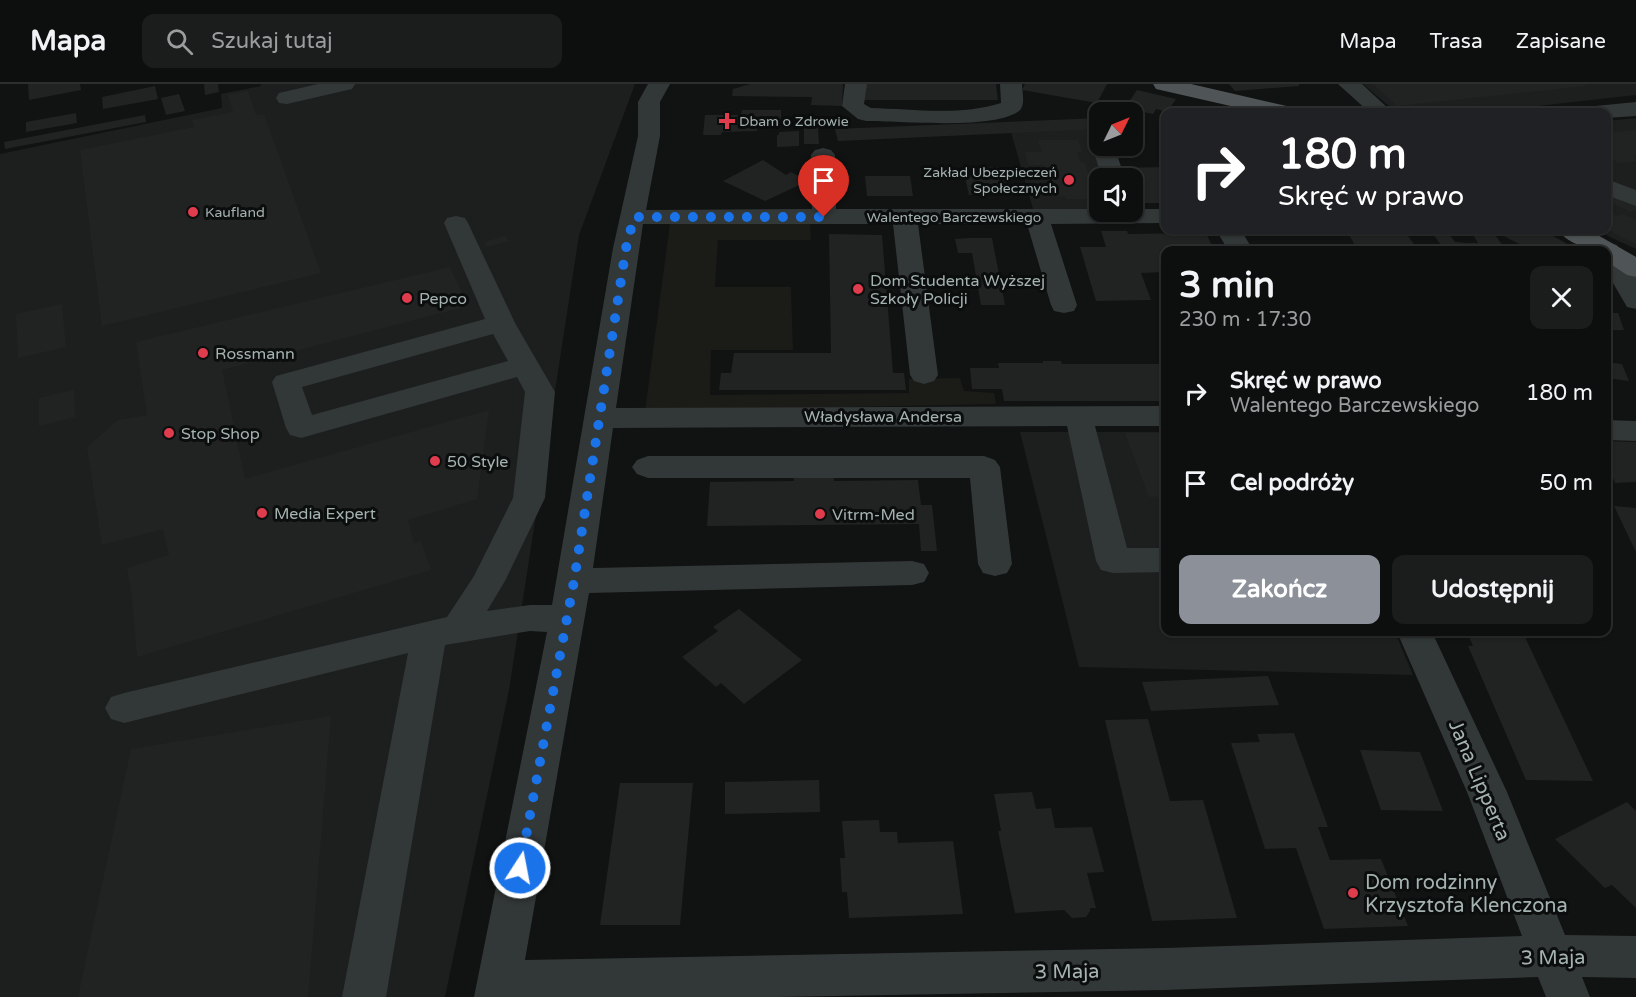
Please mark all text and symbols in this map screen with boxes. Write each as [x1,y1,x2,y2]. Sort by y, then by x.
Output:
search box [142,14,562,68]
text: Mapa [30,24,106,58]
icon: search [163,25,196,58]
text: Szukaj tutaj [211,28,333,54]
text: Mapa [1339,29,1396,54]
text: Trasa [1429,29,1483,54]
text: Zapisane [1516,29,1606,54]
north arrow [1089,102,1143,156]
map controls [1089,102,1143,222]
place label: Dbam o Zdrowie [739,113,849,130]
marker: Dbam o Zdrowie [720,114,734,128]
text: 180 m [1278,129,1407,180]
icon: right [1179,132,1257,210]
pin [798,155,849,217]
icon: arrive [807,164,840,197]
place label: Zakład Ubezpieczeń Społecznych [923,164,1057,197]
button: sound [1089,168,1143,222]
marker: Zakład Ubezpieczeń Społecznych [1062,173,1076,187]
text: Skręć w prawo [1278,180,1464,213]
place label: Kaufland [205,204,265,221]
marker: Kaufland [186,205,200,219]
street label: Walentego Barczewskiego [867,209,1041,226]
text: 3 min [1179,264,1275,307]
button: close [1530,266,1593,329]
place label: Dom Studenta Wyższej Szkoły Policji [870,271,1045,309]
marker: Dom Studenta Wyższej Szkoły Policji [851,282,865,296]
place label: Pepco [419,289,467,309]
marker: Pepco [400,291,414,305]
text: 230 m · 17:30 [1179,308,1311,332]
place label: Rossmann [215,344,295,364]
marker: Rossmann [196,346,210,360]
text: Skręć w prawo [1230,368,1382,394]
icon: right [1179,377,1212,410]
text: 180 m [1526,380,1593,406]
text: Walentego Barczewskiego [1230,394,1479,418]
street label: Władysława Andersa [804,407,962,427]
place label: Stop Shop [181,424,260,444]
marker: Stop Shop [162,426,176,440]
place label: 50 Style [447,452,508,472]
marker: 50 Style [428,454,442,468]
icon: arrive [1179,467,1212,500]
text: Cel podróży [1230,470,1354,496]
text: 50 m [1539,470,1593,496]
place label: Media Expert [274,504,376,524]
place label: Vitrm-Med [832,505,915,525]
marker: Media Expert [255,506,269,520]
marker: Vitrm-Med [813,507,827,521]
button: Zakończ [1179,555,1380,624]
button: Udostępnij [1392,555,1593,624]
street label: Jana Lipperta [1443,716,1515,844]
position arrow [488,836,552,900]
place label: Dom rodzinny Krzysztofa Klenczona [1365,871,1568,918]
marker: Dom rodzinny Krzysztofa Klenczona [1346,886,1360,900]
street label: 3 Maja [1520,945,1586,971]
street label: 3 Maja [1034,959,1100,985]

